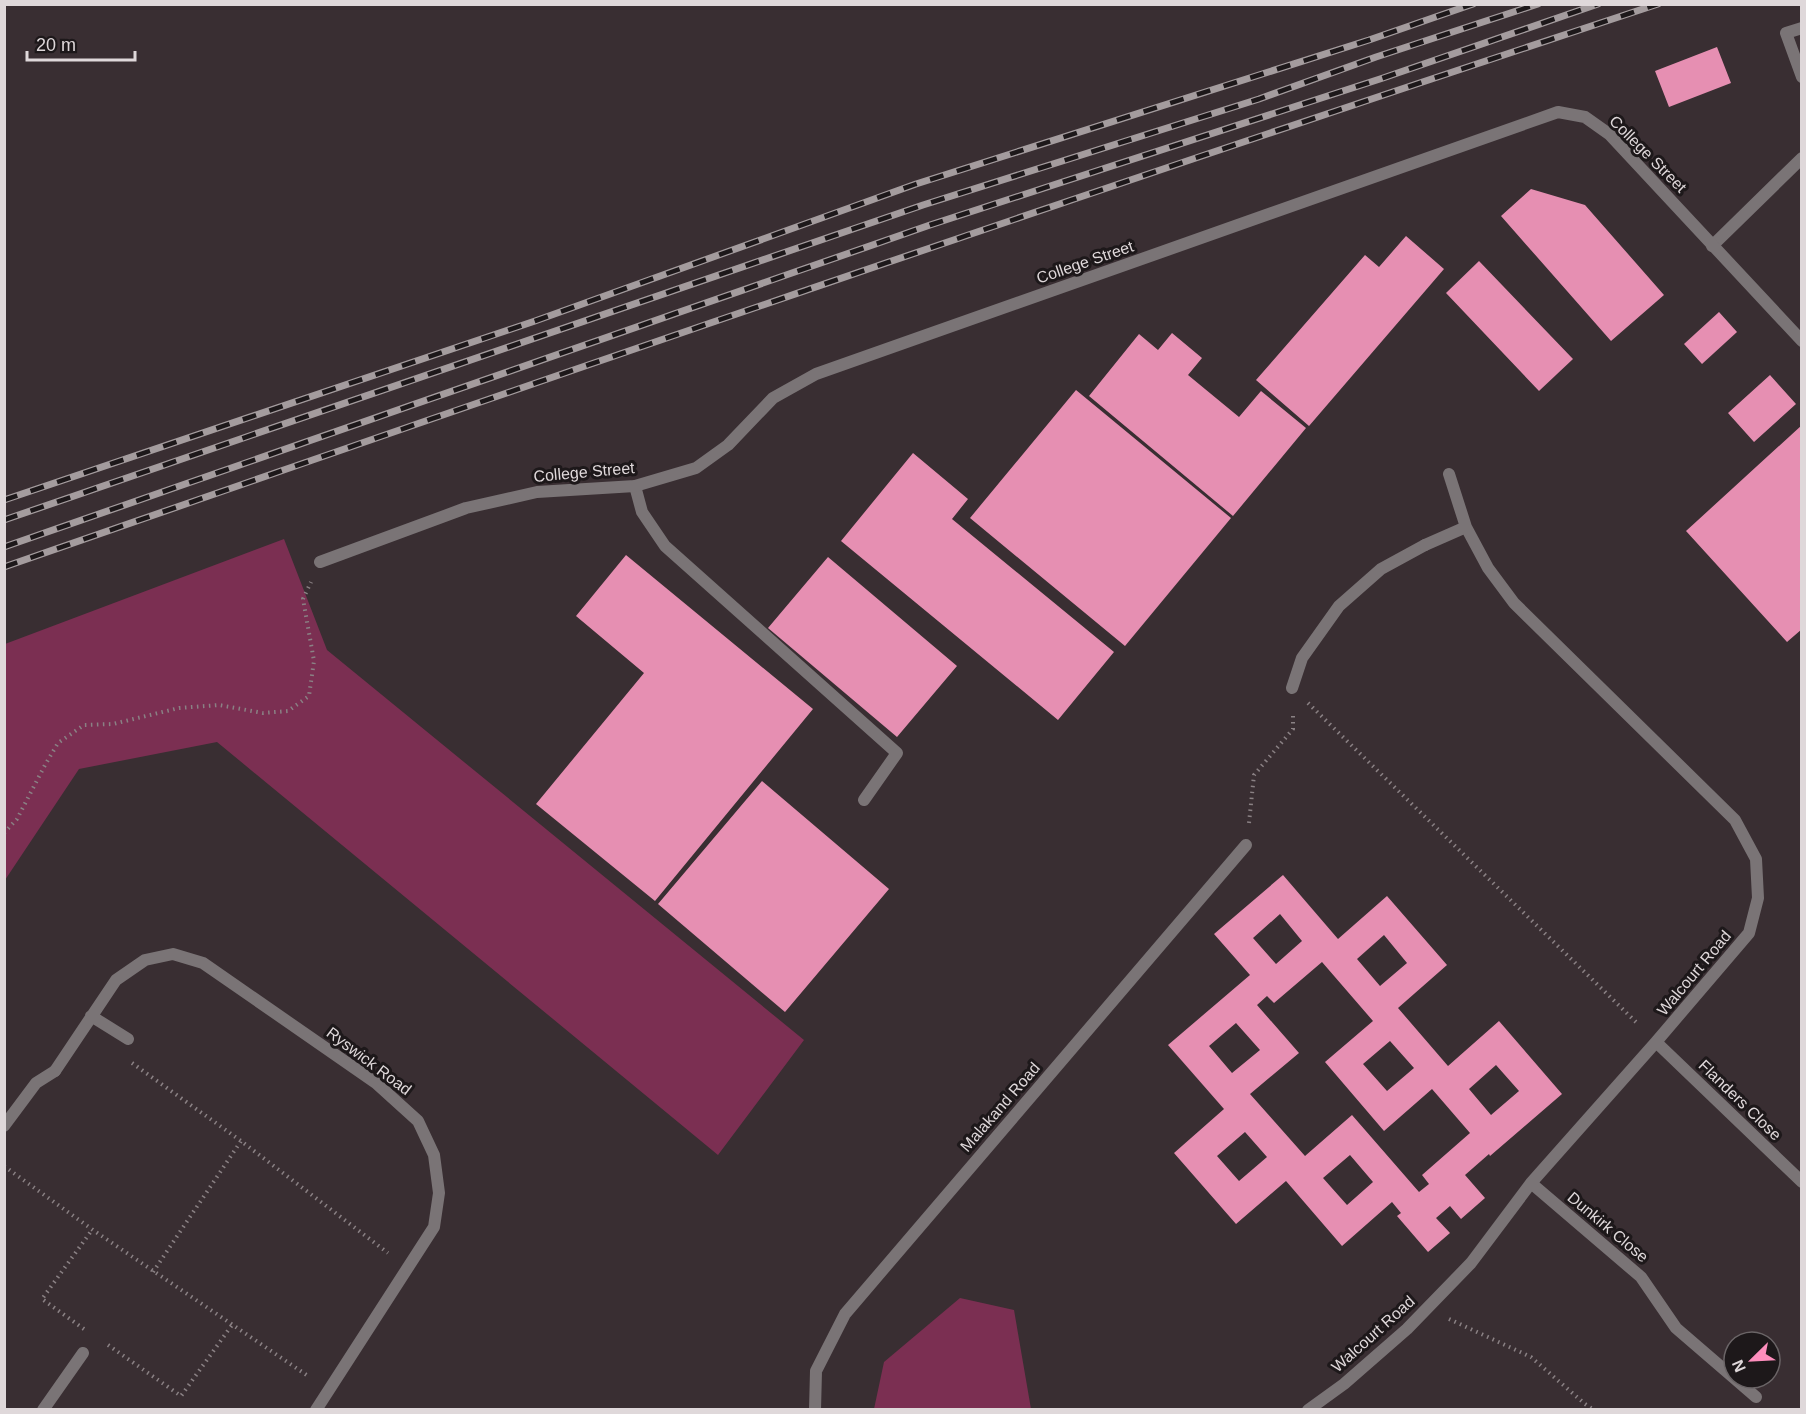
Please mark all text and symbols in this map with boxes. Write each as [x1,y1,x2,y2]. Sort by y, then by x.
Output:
scale bar [27,24,135,62]
text: 20 m [36,35,76,55]
street label: College Street [1606,112,1690,196]
street label: College Street [1034,237,1136,287]
street label: College Street [533,459,636,485]
street label: Walcourt Road [1654,927,1734,1019]
street label: Ryswick Road [323,1024,415,1098]
street label: Flanders Close [1695,1057,1785,1144]
street label: Malakand Road [957,1059,1043,1155]
street label: Dunkirk Close [1564,1188,1652,1266]
street label: Walcourt Road [1328,1292,1418,1376]
north arrow [1722,1330,1782,1390]
text: N [1729,1357,1749,1375]

